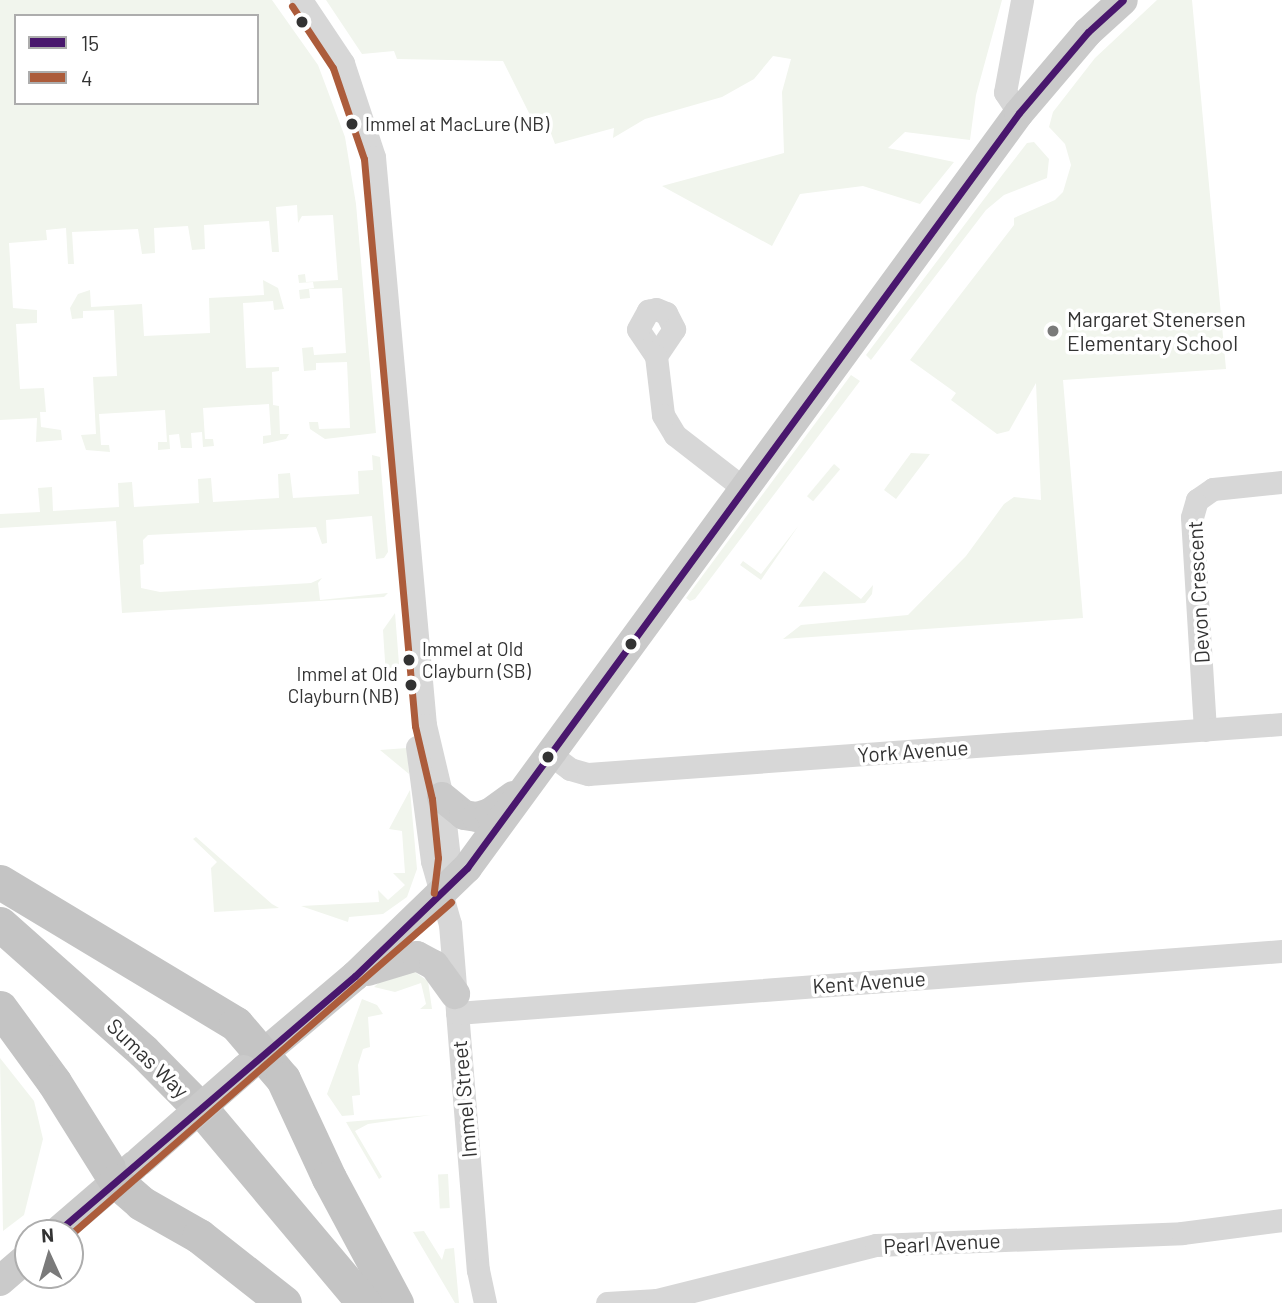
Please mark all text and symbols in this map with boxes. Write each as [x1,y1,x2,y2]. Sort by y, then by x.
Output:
legend [14,14,259,105]
unlabelled marker [295,15,309,29]
text: 15 [81,30,99,55]
text: 4 [81,65,93,90]
place label: Immel at MacLure (NB) [365,113,549,135]
marker: Immel at MacLure (NB) [345,117,359,131]
place label: Margaret Stenersen Elementary School [1067,306,1246,356]
marker: Margaret Stenersen Elementary School [1045,323,1061,339]
street label: Devon Crescent [1182,520,1214,664]
unlabelled marker [624,637,638,651]
place label: Immel at Old Clayburn (SB) [422,638,531,682]
marker: Immel at Old Clayburn (SB) [402,653,416,667]
place label: Immel at Old Clayburn (NB) [288,663,398,707]
marker: Immel at Old Clayburn (NB) [404,678,418,692]
street label: York Avenue [857,735,969,767]
unlabelled marker [541,750,555,764]
street label: Kent Avenue [811,965,927,999]
street label: Sumas Way [102,1013,194,1103]
street label: Immel Street [446,1039,482,1159]
north arrow [14,1219,84,1289]
text: N [41,1223,55,1246]
street label: Pearl Avenue [883,1227,1001,1259]

